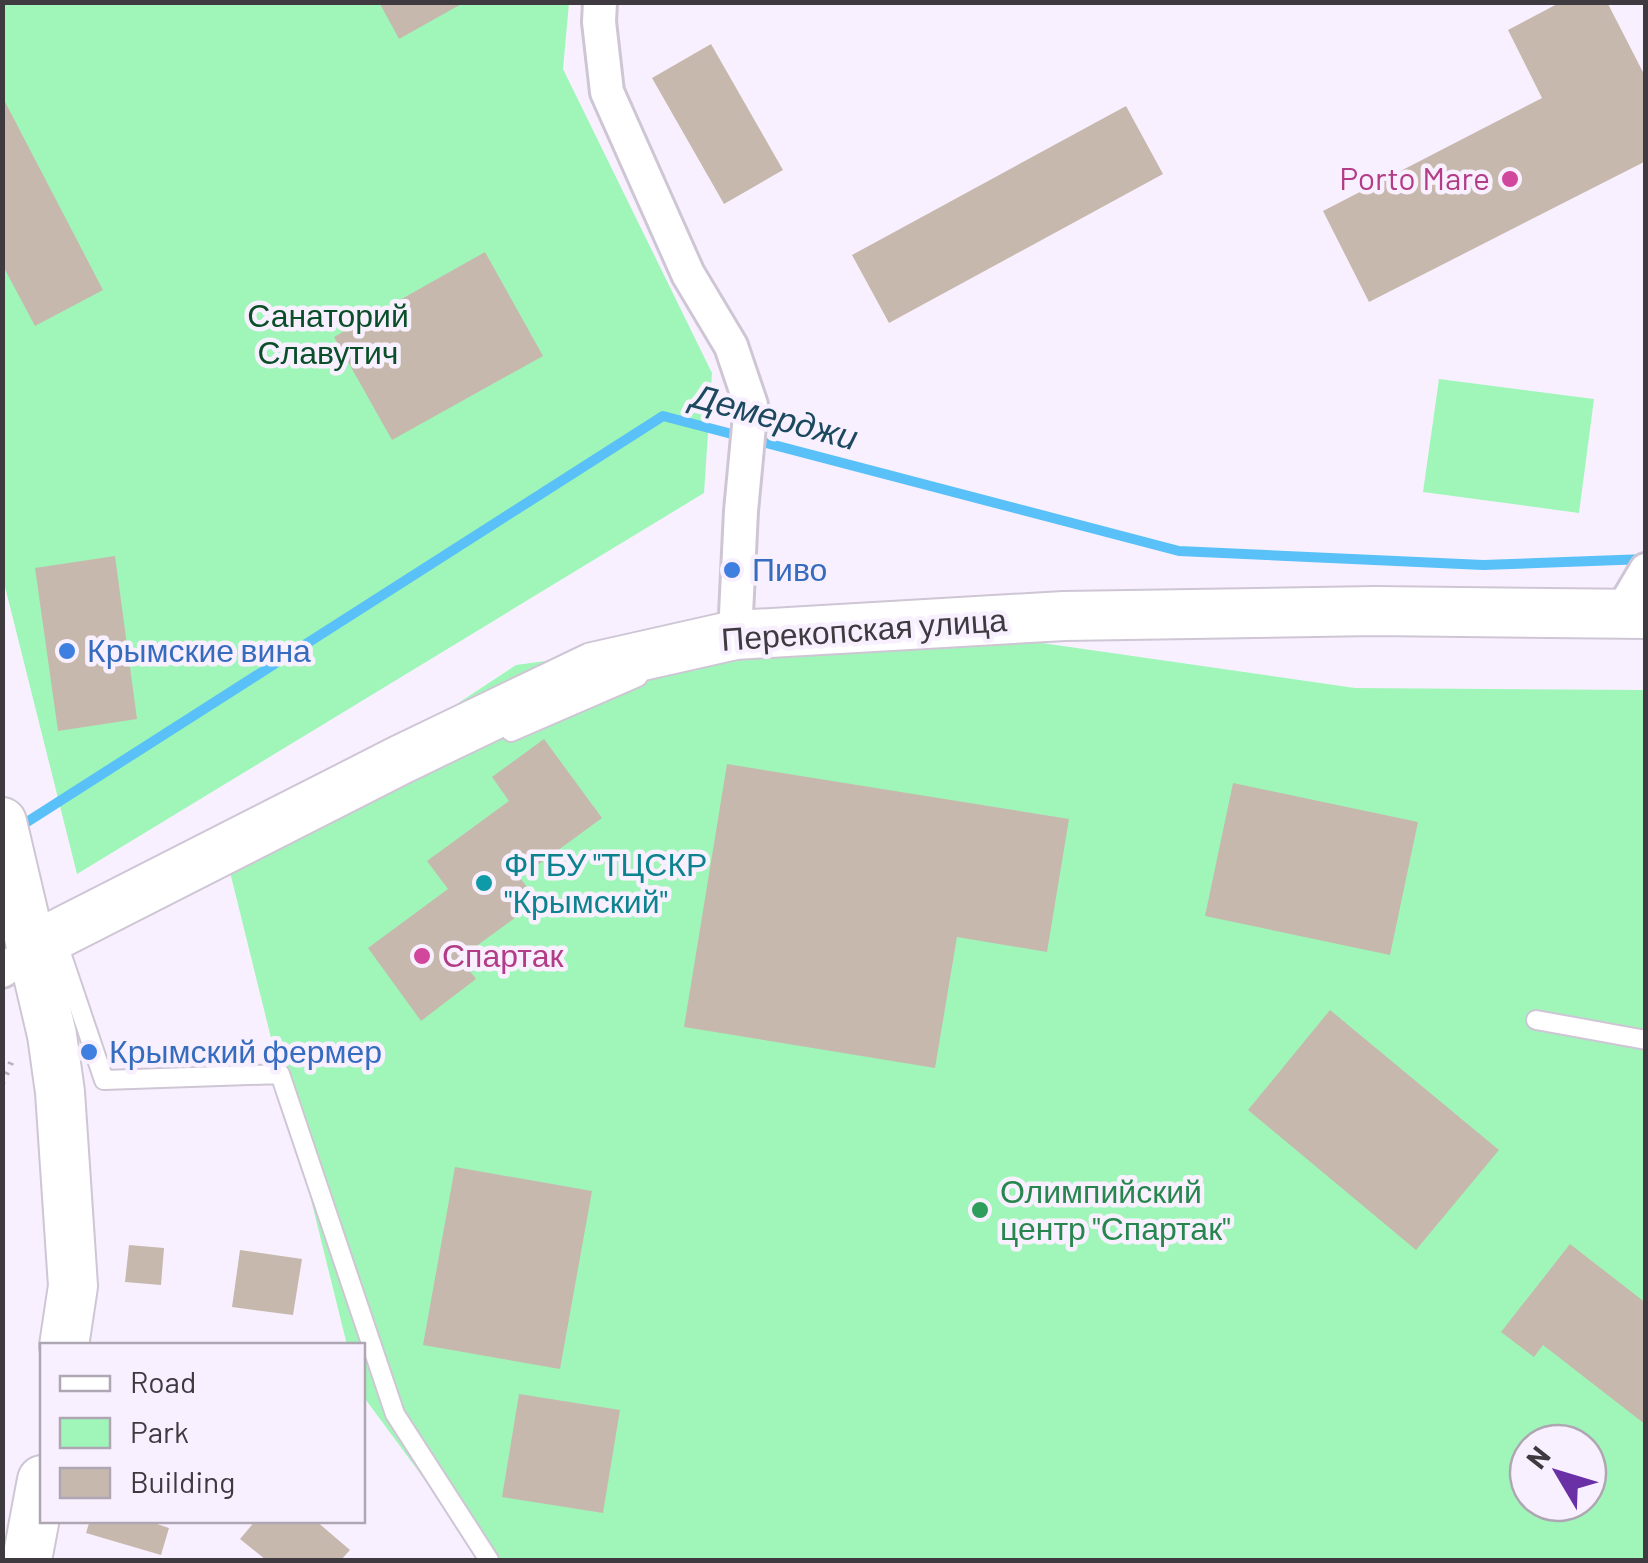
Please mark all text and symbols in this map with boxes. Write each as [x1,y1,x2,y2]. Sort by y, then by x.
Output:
place label: Porto Mare [1339,158,1490,196]
marker: Porto Mare [1499,168,1521,190]
park label: Санаторий Славутич [247,295,409,371]
water label: Демерджи [684,372,863,457]
place label: Пиво [752,549,827,587]
marker: Пиво [721,559,743,581]
street label: Перекопская улица [720,599,1008,658]
place label: Крымские вина [87,630,311,669]
marker: Крымские вина [56,640,78,662]
place label: ФГБУ "ТЦСКР "Крымский" [504,844,707,920]
marker: ФГБУ "ТЦСКР "Крымский" [473,872,495,894]
place label: Спартак [442,935,564,974]
marker: Спартак [411,945,433,967]
place label: Крымский фермер [109,1031,382,1070]
marker: Крымский фермер [78,1041,100,1063]
place label: Олимпийский центр "Спартак" [1000,1171,1231,1247]
marker: Олимпийский центр "Спартак" [969,1199,991,1221]
legend [40,1343,365,1523]
text: Road [130,1363,196,1399]
text: Park [130,1413,189,1449]
north arrow [1508,1423,1608,1523]
text: N [1518,1439,1557,1475]
text: Building [130,1463,235,1499]

